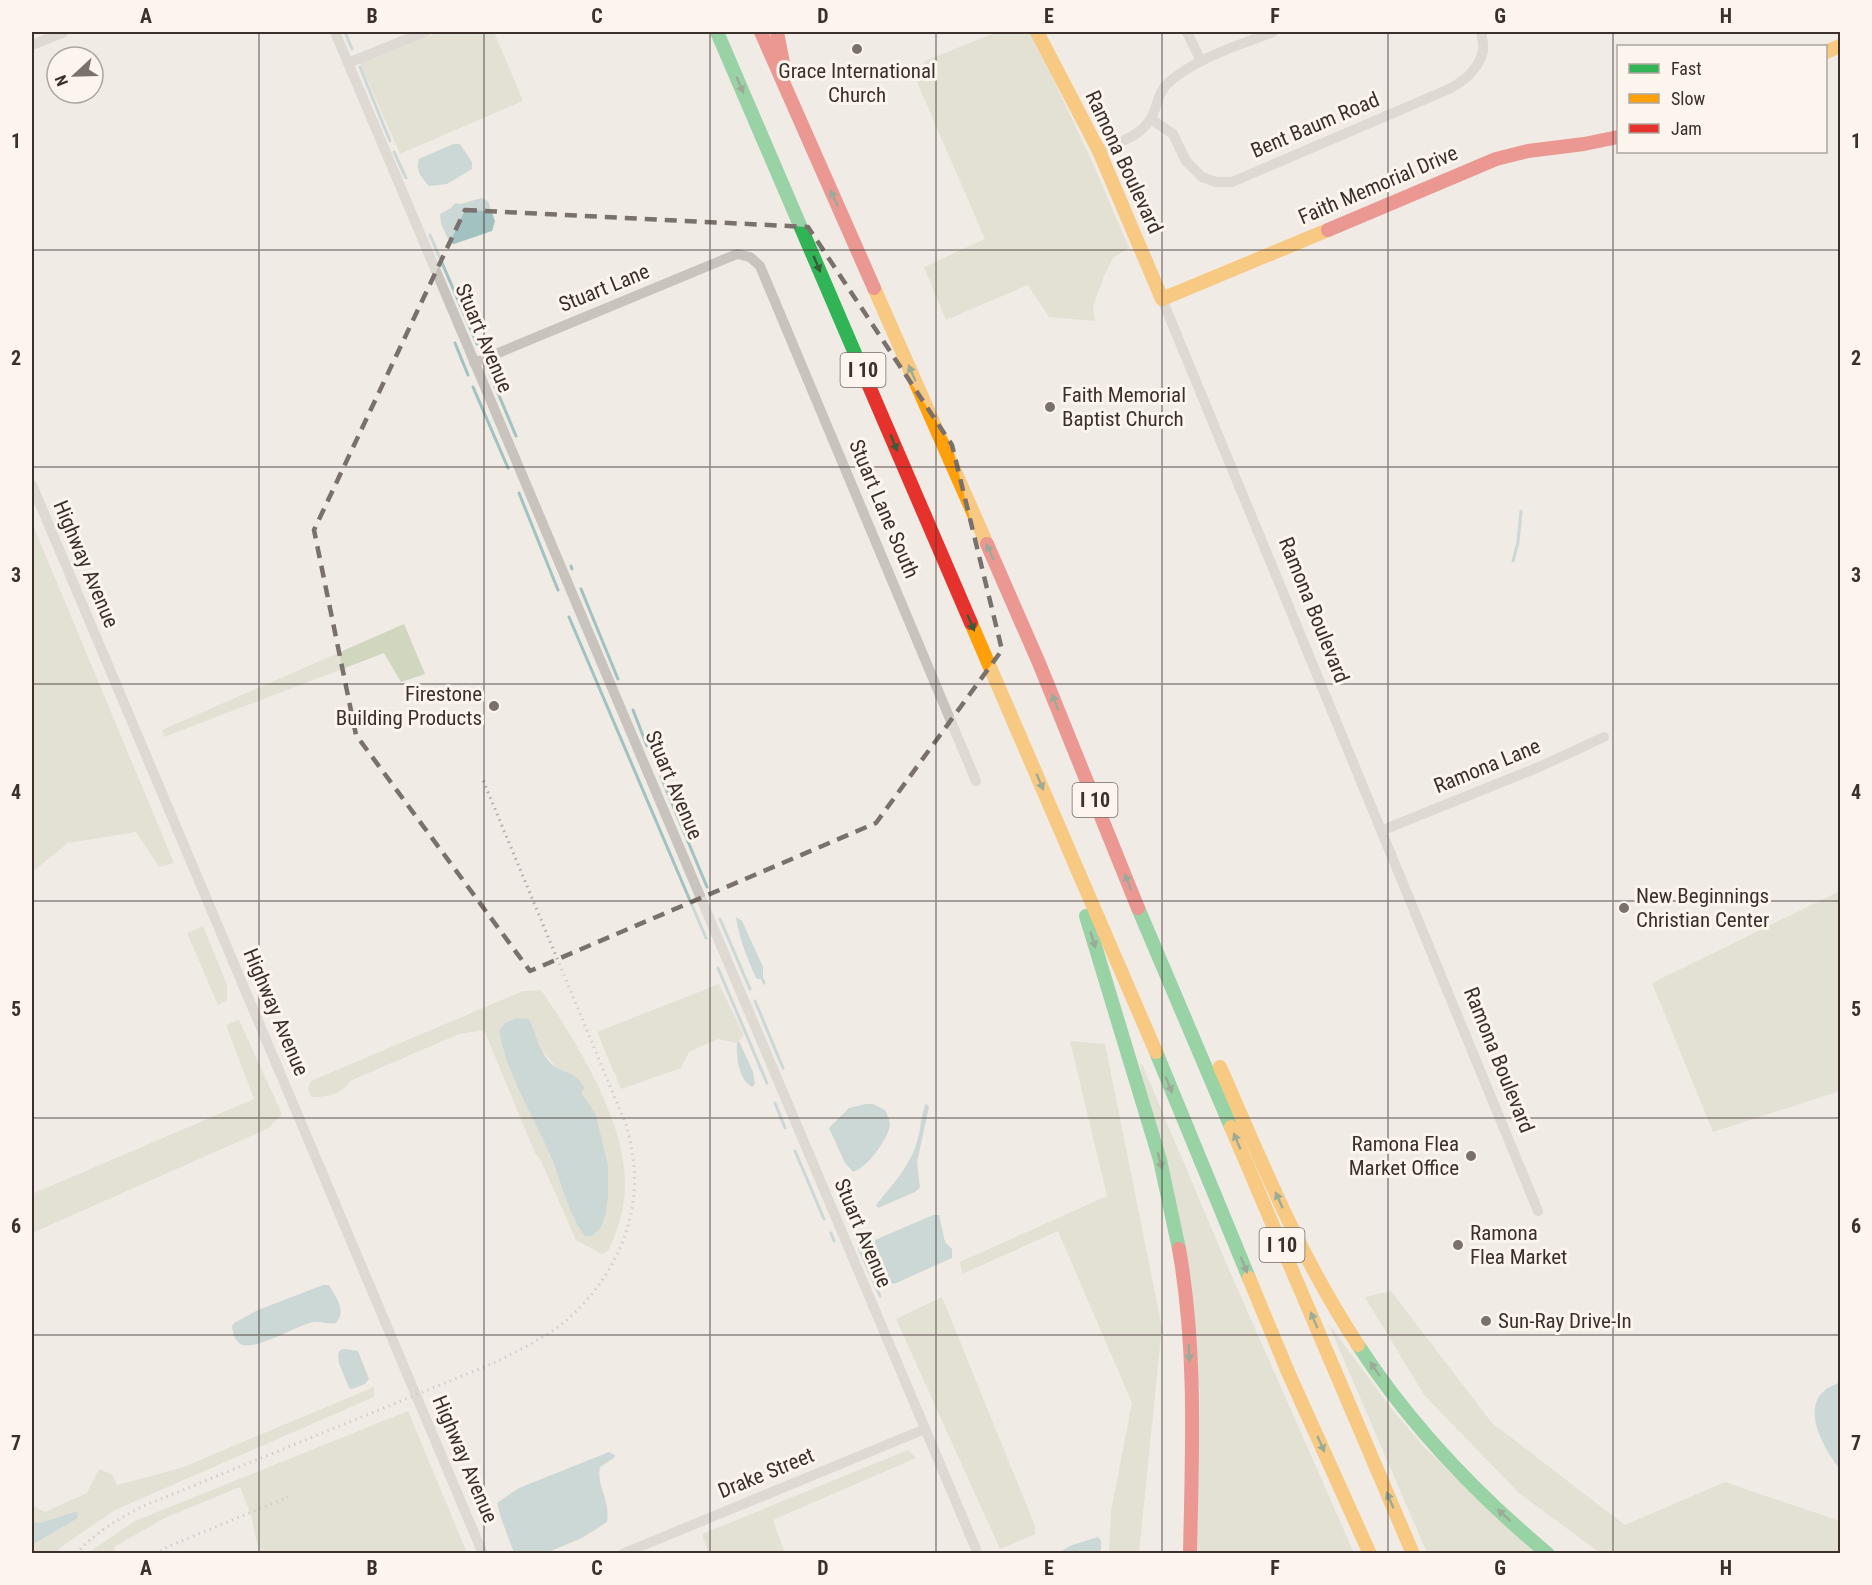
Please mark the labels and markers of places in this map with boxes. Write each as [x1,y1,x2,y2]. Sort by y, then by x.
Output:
marker: Grace International Church [850,42,864,56]
place label: Grace International Church [778,59,936,107]
place label: Faith Memorial Baptist Church [1062,383,1186,431]
marker: Faith Memorial Baptist Church [1043,400,1057,414]
place label: Firestone Building Products [336,682,482,730]
marker: Firestone Building Products [487,699,501,713]
place label: New Beginnings Christian Center [1636,884,1769,932]
marker: New Beginnings Christian Center [1617,901,1631,915]
place label: Ramona Flea Market Office [1349,1132,1459,1180]
marker: Ramona Flea Market Office [1464,1149,1478,1163]
place label: Ramona Flea Market [1470,1221,1567,1269]
marker: Ramona Flea Market [1451,1238,1465,1252]
place label: Sun-Ray Drive-In [1498,1309,1632,1333]
marker: Sun-Ray Drive-In [1479,1314,1493,1328]

